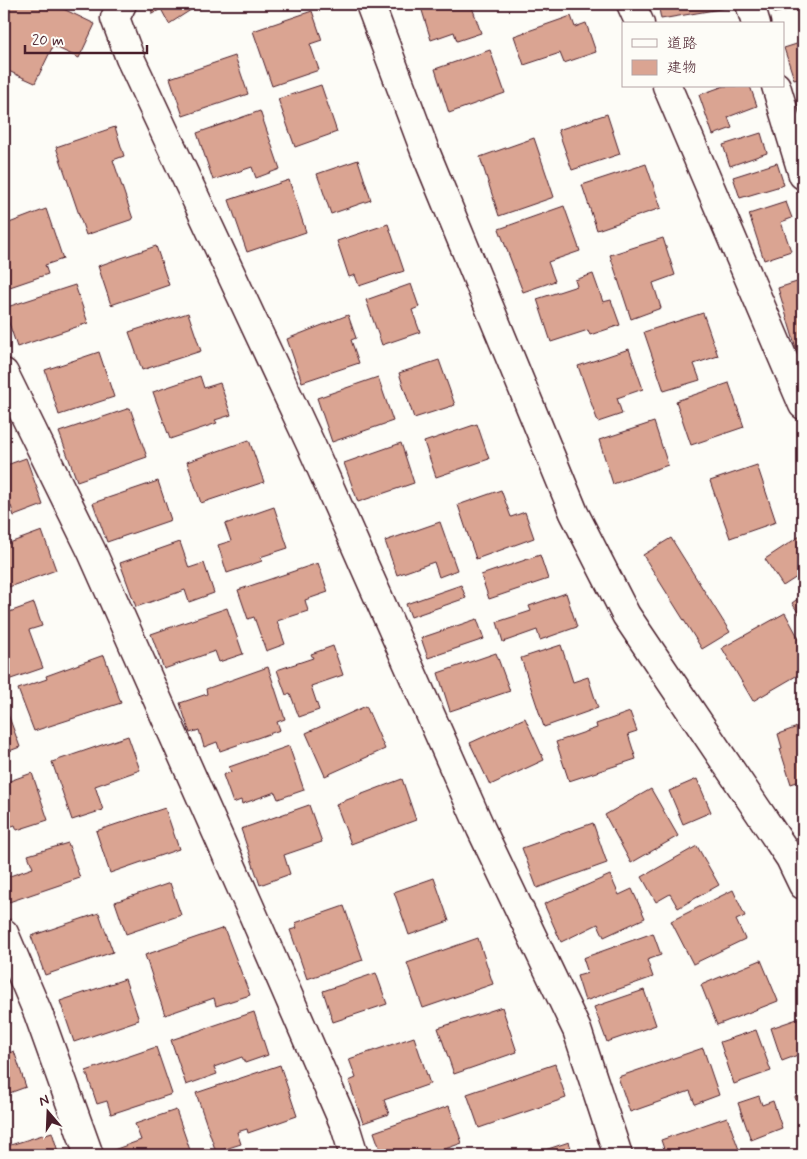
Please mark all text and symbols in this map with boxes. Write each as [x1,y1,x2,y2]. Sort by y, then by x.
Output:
scale bar [25,22,148,54]
legend [622,22,784,88]
text: 20 m [32,31,64,51]
text: 道路 [667,34,697,54]
text: 建物 [667,58,697,78]
north arrow [22,1086,72,1136]
text: N [37,1091,51,1111]

